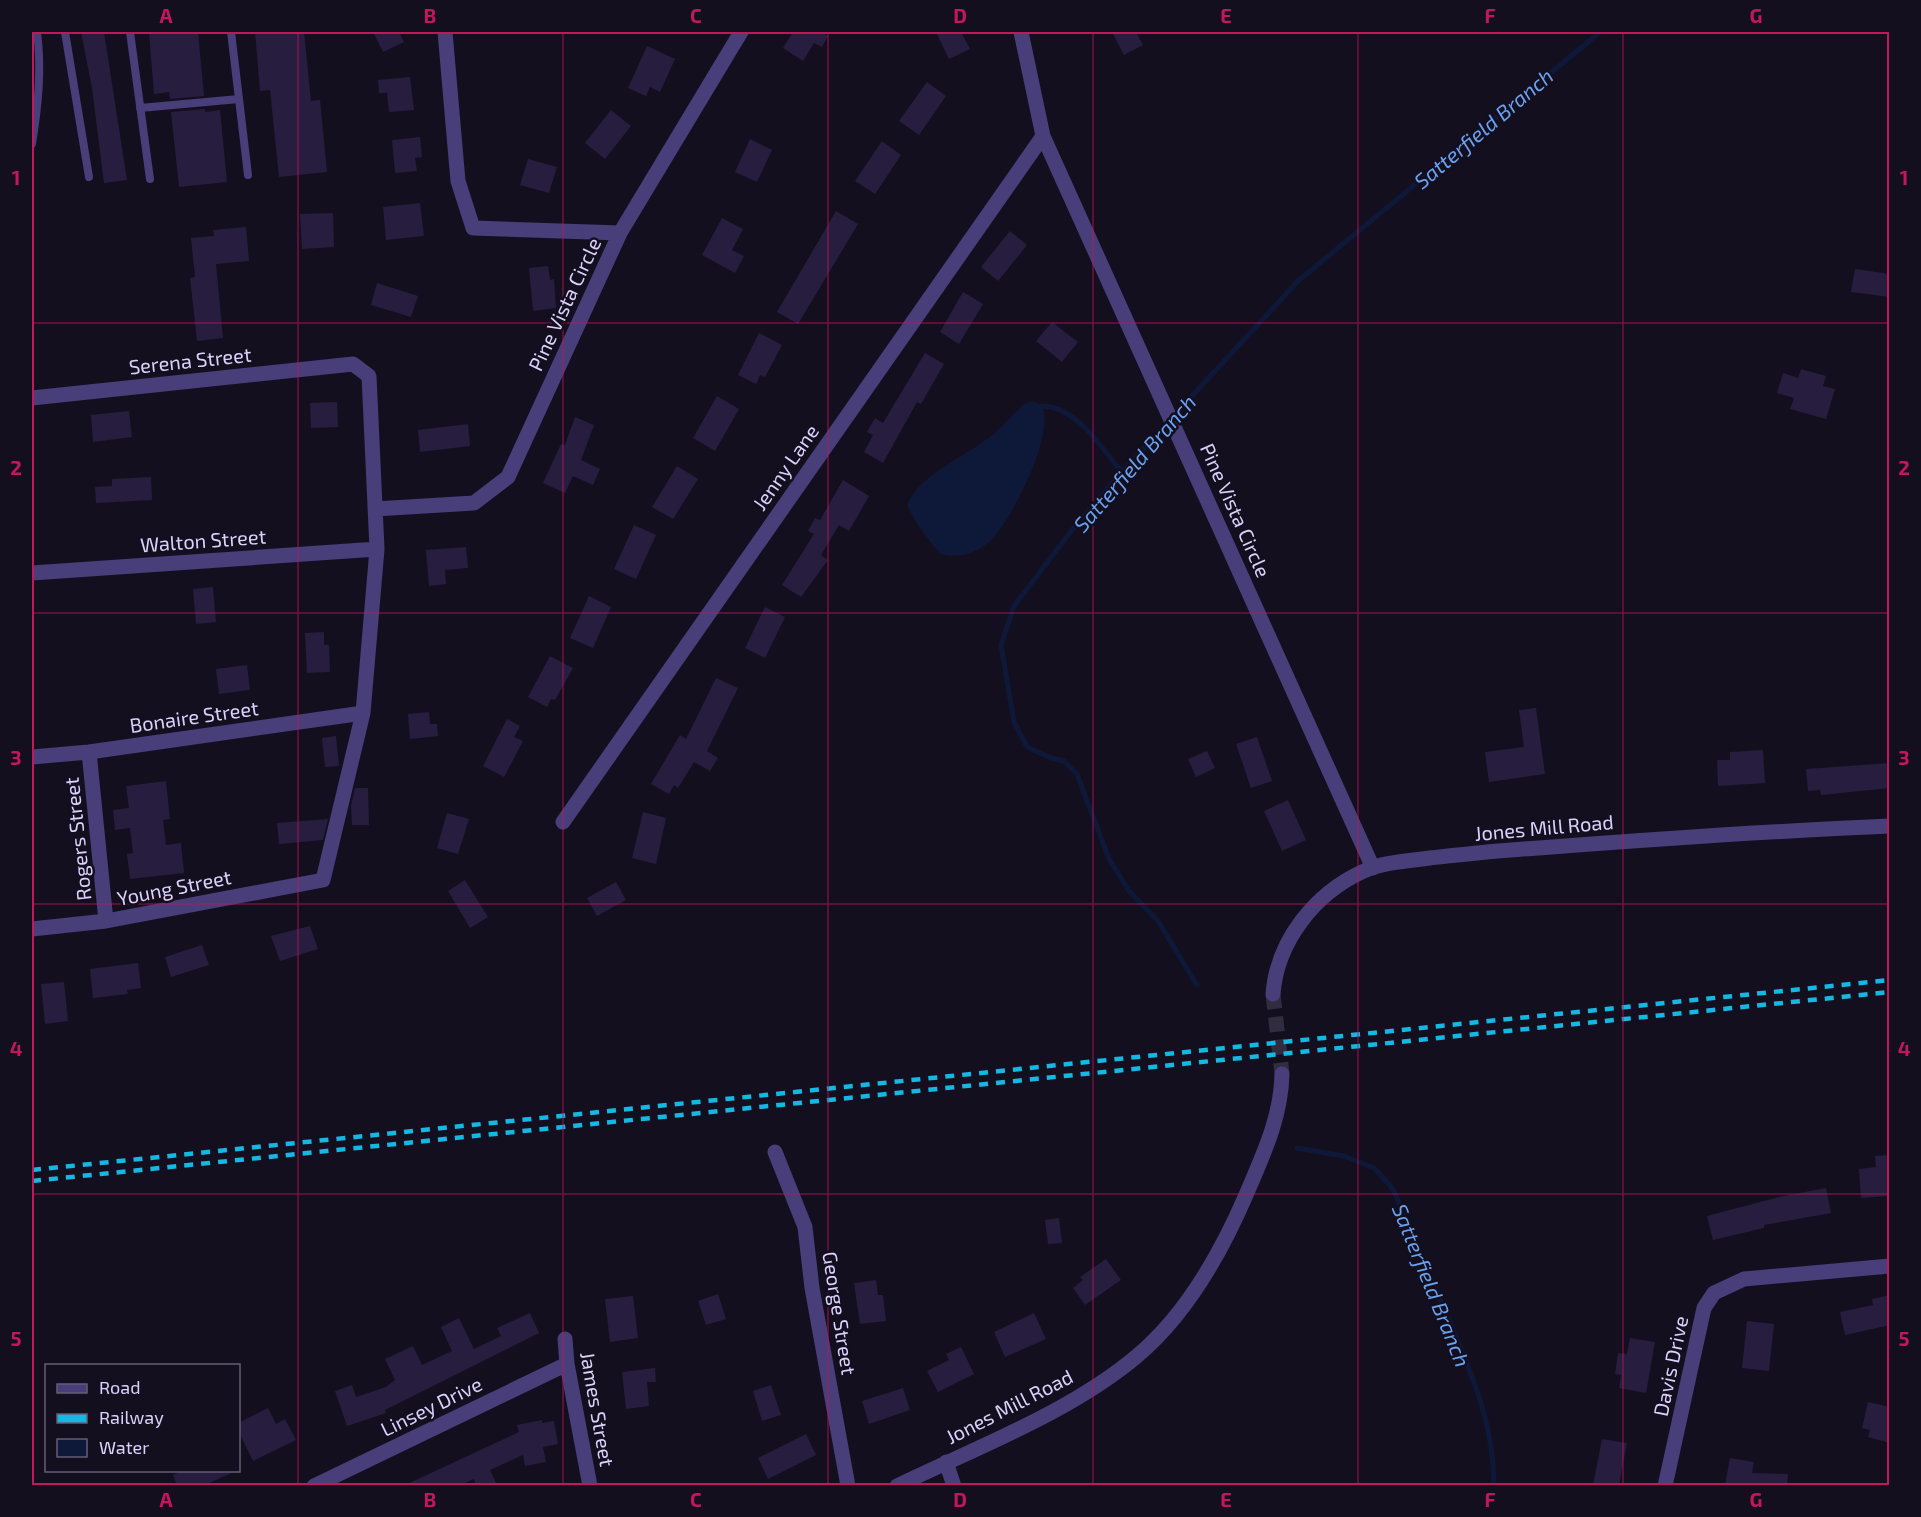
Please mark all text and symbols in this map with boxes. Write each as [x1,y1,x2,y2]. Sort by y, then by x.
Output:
text: A [159,3,173,27]
text: B [424,3,436,27]
text: C [690,3,702,27]
text: D [953,3,967,27]
text: E [1220,3,1232,27]
text: F [1484,3,1496,27]
text: G [1750,3,1762,27]
water label: Satterfield Branch [1408,63,1558,193]
text: 1 [12,165,20,189]
text: 1 [1900,165,1908,189]
street label: Pine Vista Circle [523,234,605,374]
street label: Serena Street [128,342,253,378]
water label: Satterfield Branch [1068,389,1200,537]
street label: Jenny Lane [747,420,823,514]
street label: Pine Vista Circle [1196,439,1276,581]
text: 2 [10,455,22,479]
text: 2 [1898,455,1910,479]
street label: Walton Street [139,524,267,556]
street label: Bonaire Street [128,695,260,737]
text: 3 [10,745,22,769]
text: 3 [1898,745,1910,769]
street label: Rogers Street [59,776,95,902]
street label: Jones Mill Road [1473,809,1615,845]
street label: Young Street [115,864,233,910]
text: 4 [10,1036,23,1060]
text: 4 [1898,1036,1911,1060]
water label: Satterfield Branch [1388,1200,1476,1370]
street label: George Street [818,1250,862,1377]
street label: Davis Drive [1648,1314,1692,1418]
text: 5 [10,1326,22,1350]
text: 5 [1898,1326,1910,1350]
street label: James Street [576,1350,620,1469]
legend [45,1364,240,1472]
street label: Jones Mill Road [941,1364,1077,1448]
street label: Linsey Drive [376,1371,486,1441]
text: Road [99,1376,140,1398]
text: Railway [99,1406,164,1428]
text: Water [99,1436,149,1458]
text: A [159,1487,173,1511]
text: B [424,1487,436,1511]
text: C [690,1487,702,1511]
text: D [953,1487,967,1511]
text: E [1220,1487,1232,1511]
text: F [1484,1487,1496,1511]
text: G [1750,1487,1762,1511]

